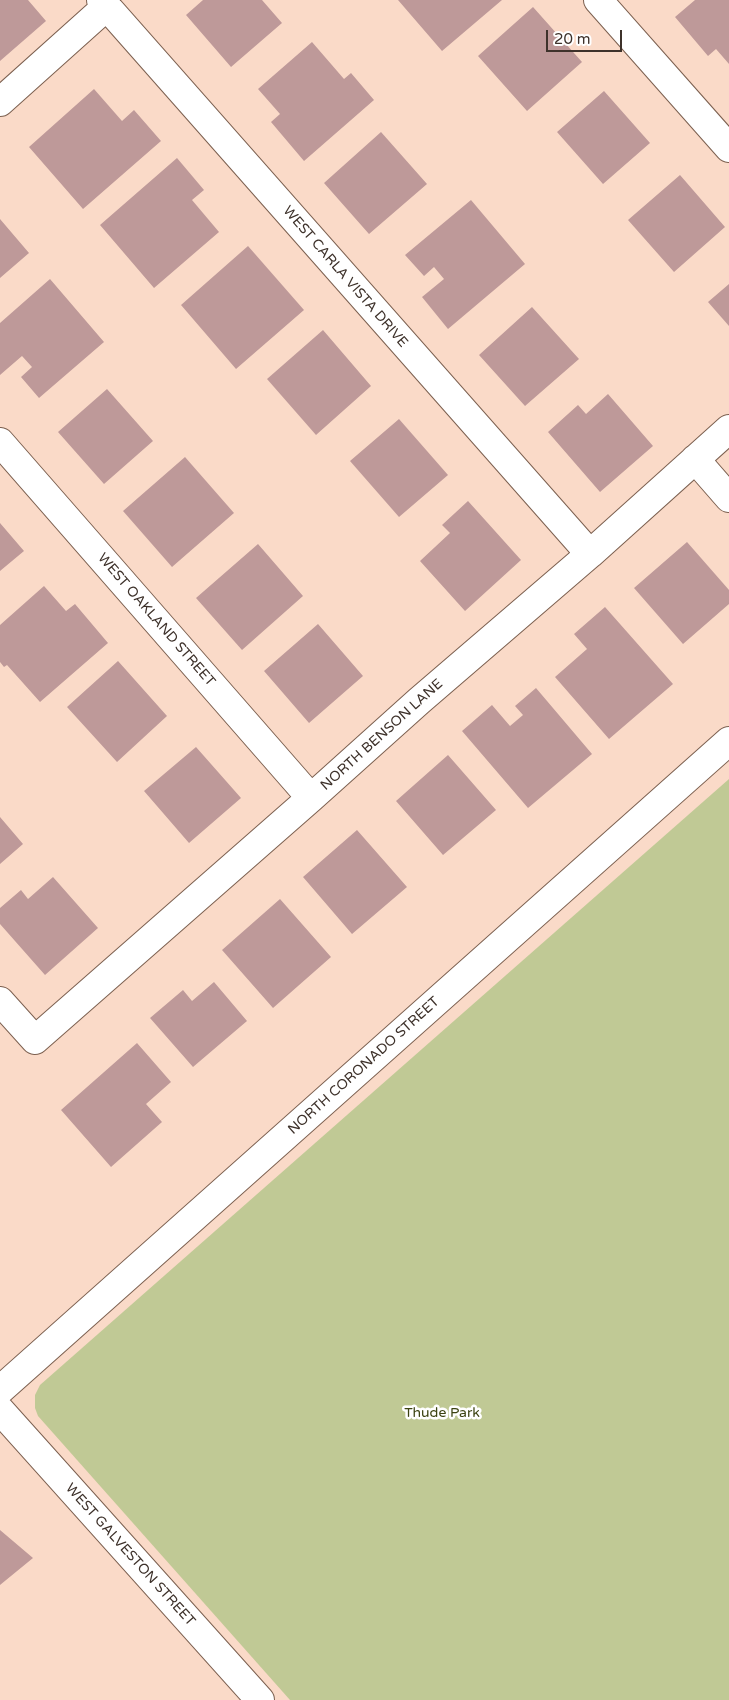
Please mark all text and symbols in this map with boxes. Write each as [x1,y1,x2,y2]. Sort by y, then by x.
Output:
scale bar [549,20,625,52]
text: 20 m [554,30,591,48]
street label: WEST CARLA VISTA DRIVE [279,203,411,351]
street label: WEST OAKLAND STREET [94,550,218,690]
street label: NORTH BENSON LANE [317,676,447,794]
street label: NORTH CORONADO STREET [285,994,443,1138]
park label: Thude Park [404,1405,480,1421]
street label: WEST GALVESTON STREET [62,1480,198,1630]

